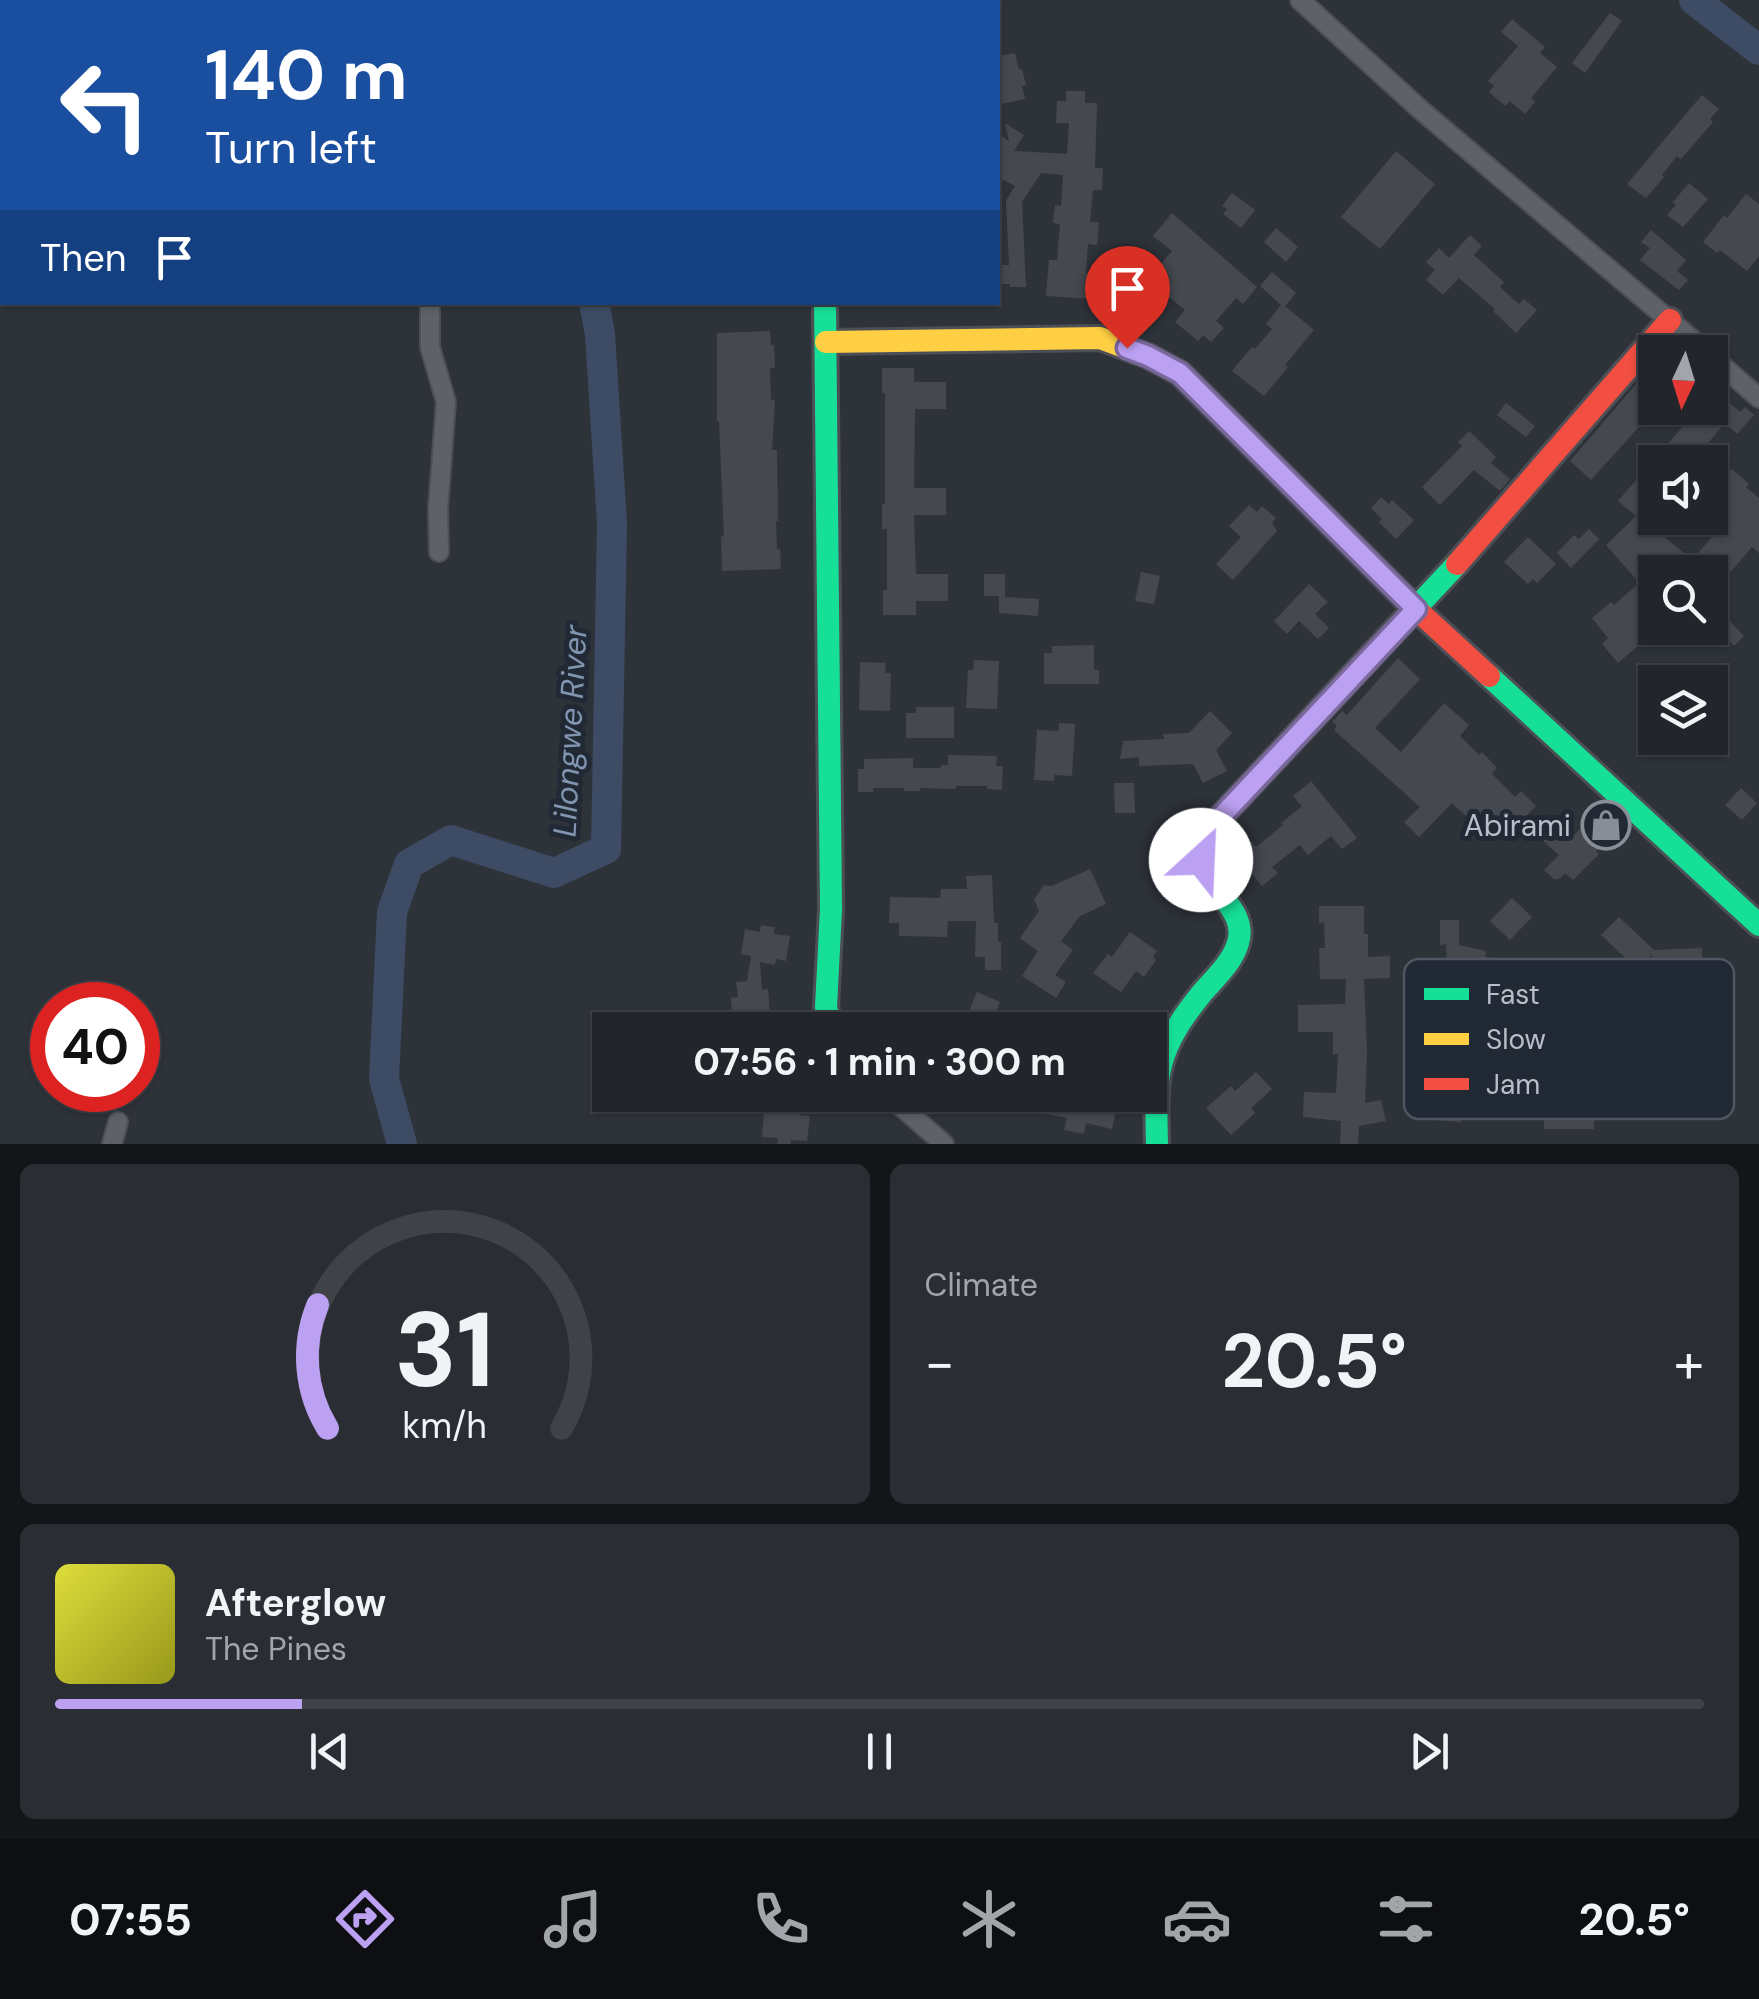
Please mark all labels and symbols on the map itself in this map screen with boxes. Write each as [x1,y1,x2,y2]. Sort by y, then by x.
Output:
pin [1085,246,1170,349]
north arrow [1638,335,1728,425]
water label: Lilongwe River [543,623,597,838]
shop icon: Abirami [1580,799,1632,851]
place label: Abirami [1464,806,1571,845]
position arrow [1149,808,1253,912]
legend [1404,959,1734,1119]
text: Fast [1486,976,1540,1013]
speed limit sign: 40 [30,982,160,1112]
text: Slow [1486,1021,1546,1058]
text: Jam [1486,1066,1540,1103]

